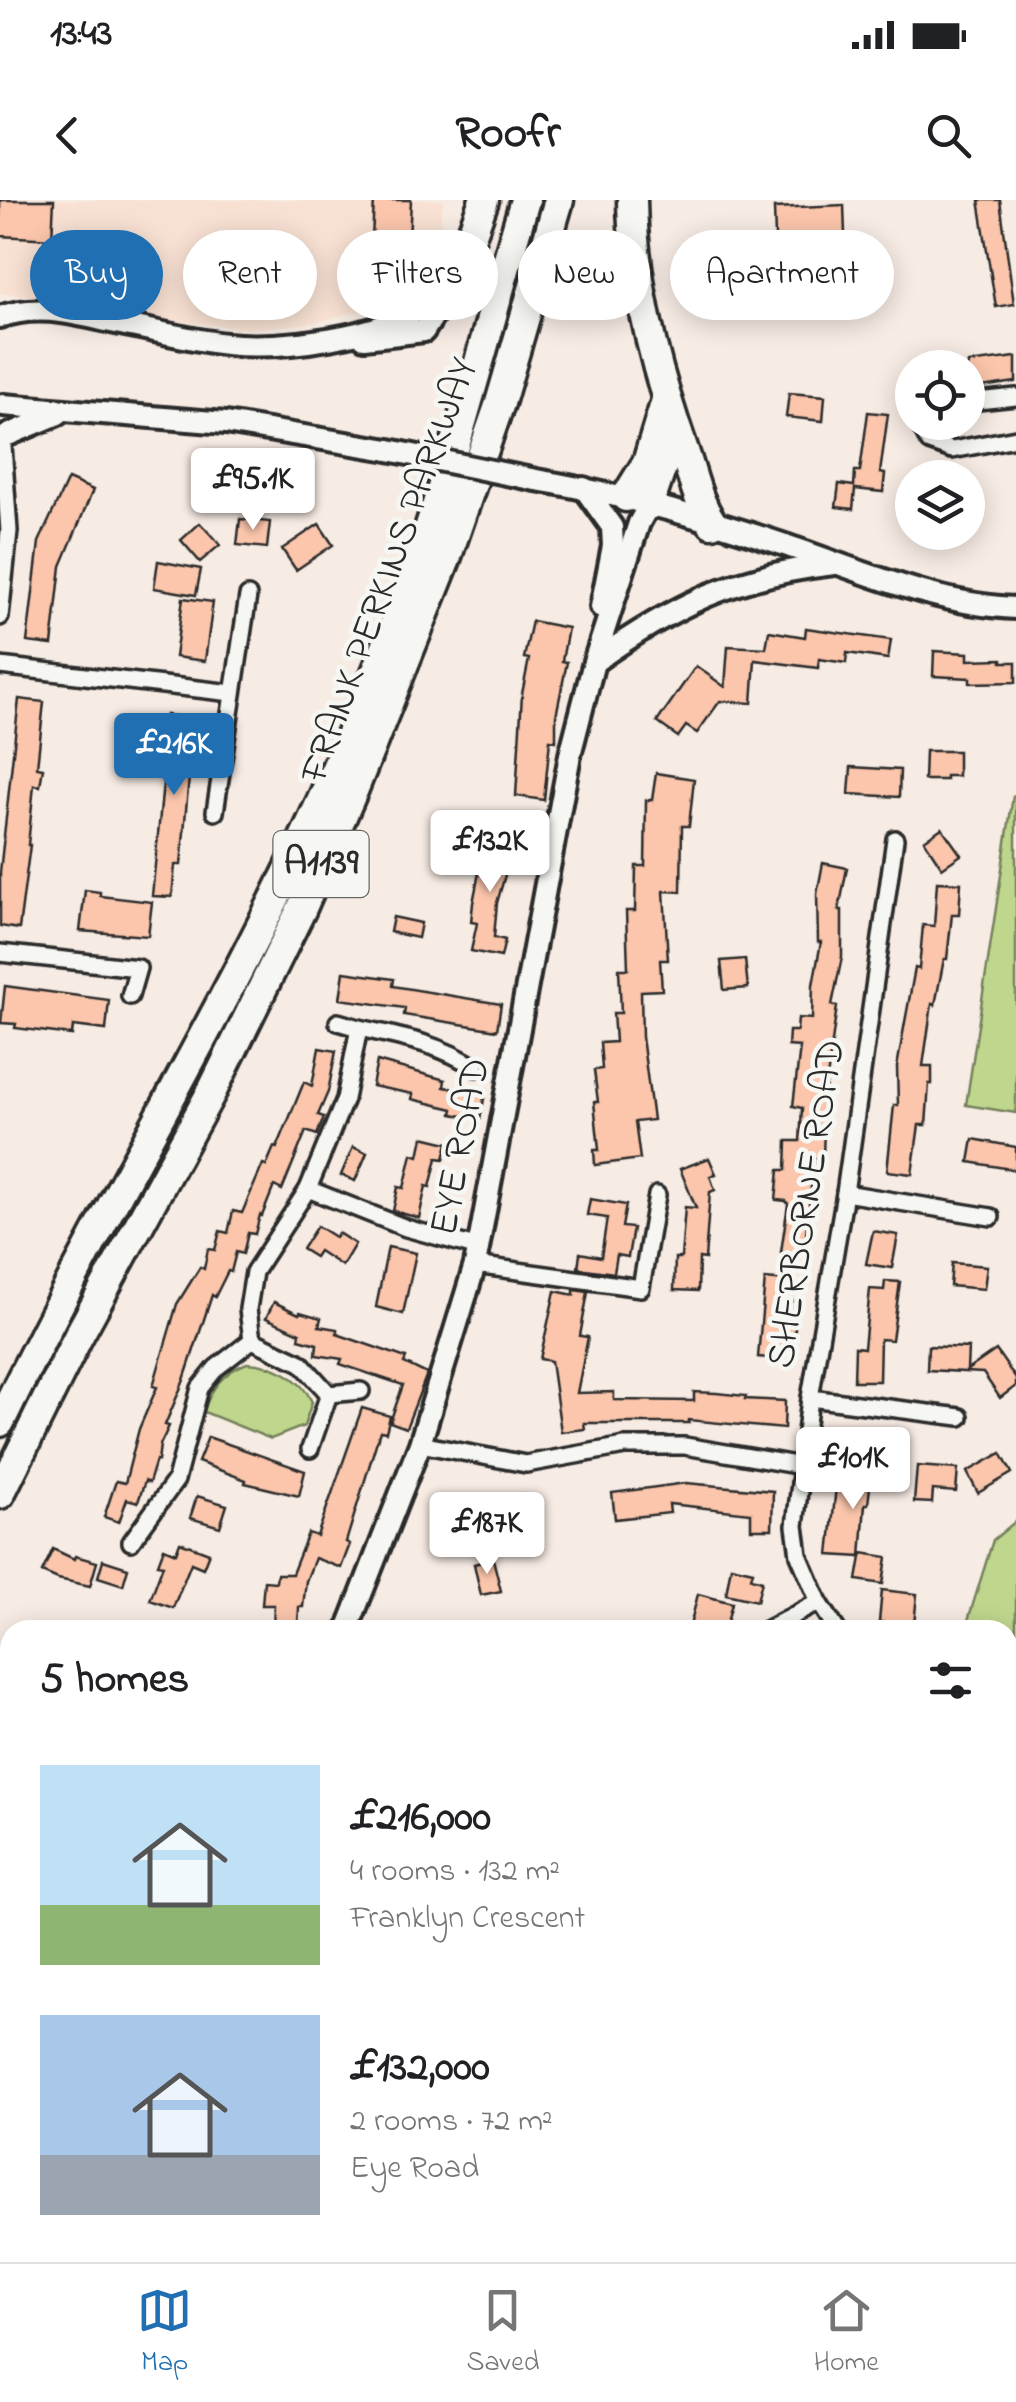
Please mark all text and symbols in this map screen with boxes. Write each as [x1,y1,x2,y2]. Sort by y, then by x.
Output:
text: 13:43 [50,7,112,63]
text: Roofr [455,102,561,168]
icon: back [40,108,95,163]
icon: search [921,108,976,163]
chip: Buy [30,230,163,320]
chip: Rent [183,230,317,320]
chip: Filters [337,230,498,320]
chip: New [518,230,650,320]
chip: Apartment [670,230,894,320]
street label: FRANK PERKINS PARKWAY [286,350,495,793]
map controls [895,350,985,550]
button: locate [895,350,985,440]
pin: £95.1K [172,448,334,533]
text: £95.1K [213,457,293,504]
button: layers [895,460,985,550]
pin: £216K [104,713,244,798]
text: £216K [136,722,212,769]
pin: £132K [420,810,560,895]
text: £132K [452,819,528,866]
road number: A1139 [274,831,368,897]
street label: SHERBORNE ROAD [753,1035,863,1373]
street label: EYE ROAD [416,1053,508,1241]
pin: £101K [783,1427,923,1512]
text: £101K [818,1436,888,1483]
pin: £187K [417,1492,557,1577]
text: £187K [451,1501,523,1548]
text: 5 homes [40,1650,189,1711]
icon: filters [923,1653,978,1708]
text: £216,000 [350,1788,491,1849]
icon: home [120,1805,240,1925]
text: 4 rooms · 132 m² [350,1849,560,1896]
text: Franklyn Crescent [350,1896,585,1943]
text: £132,000 [350,2038,490,2099]
icon: home [120,2055,240,2175]
text: 2 rooms · 72 m² [350,2099,552,2146]
text: Eye Road [350,2146,479,2193]
tab: Map [137,2283,192,2384]
tab: Saved [466,2283,539,2384]
tab: Home [814,2283,879,2384]

